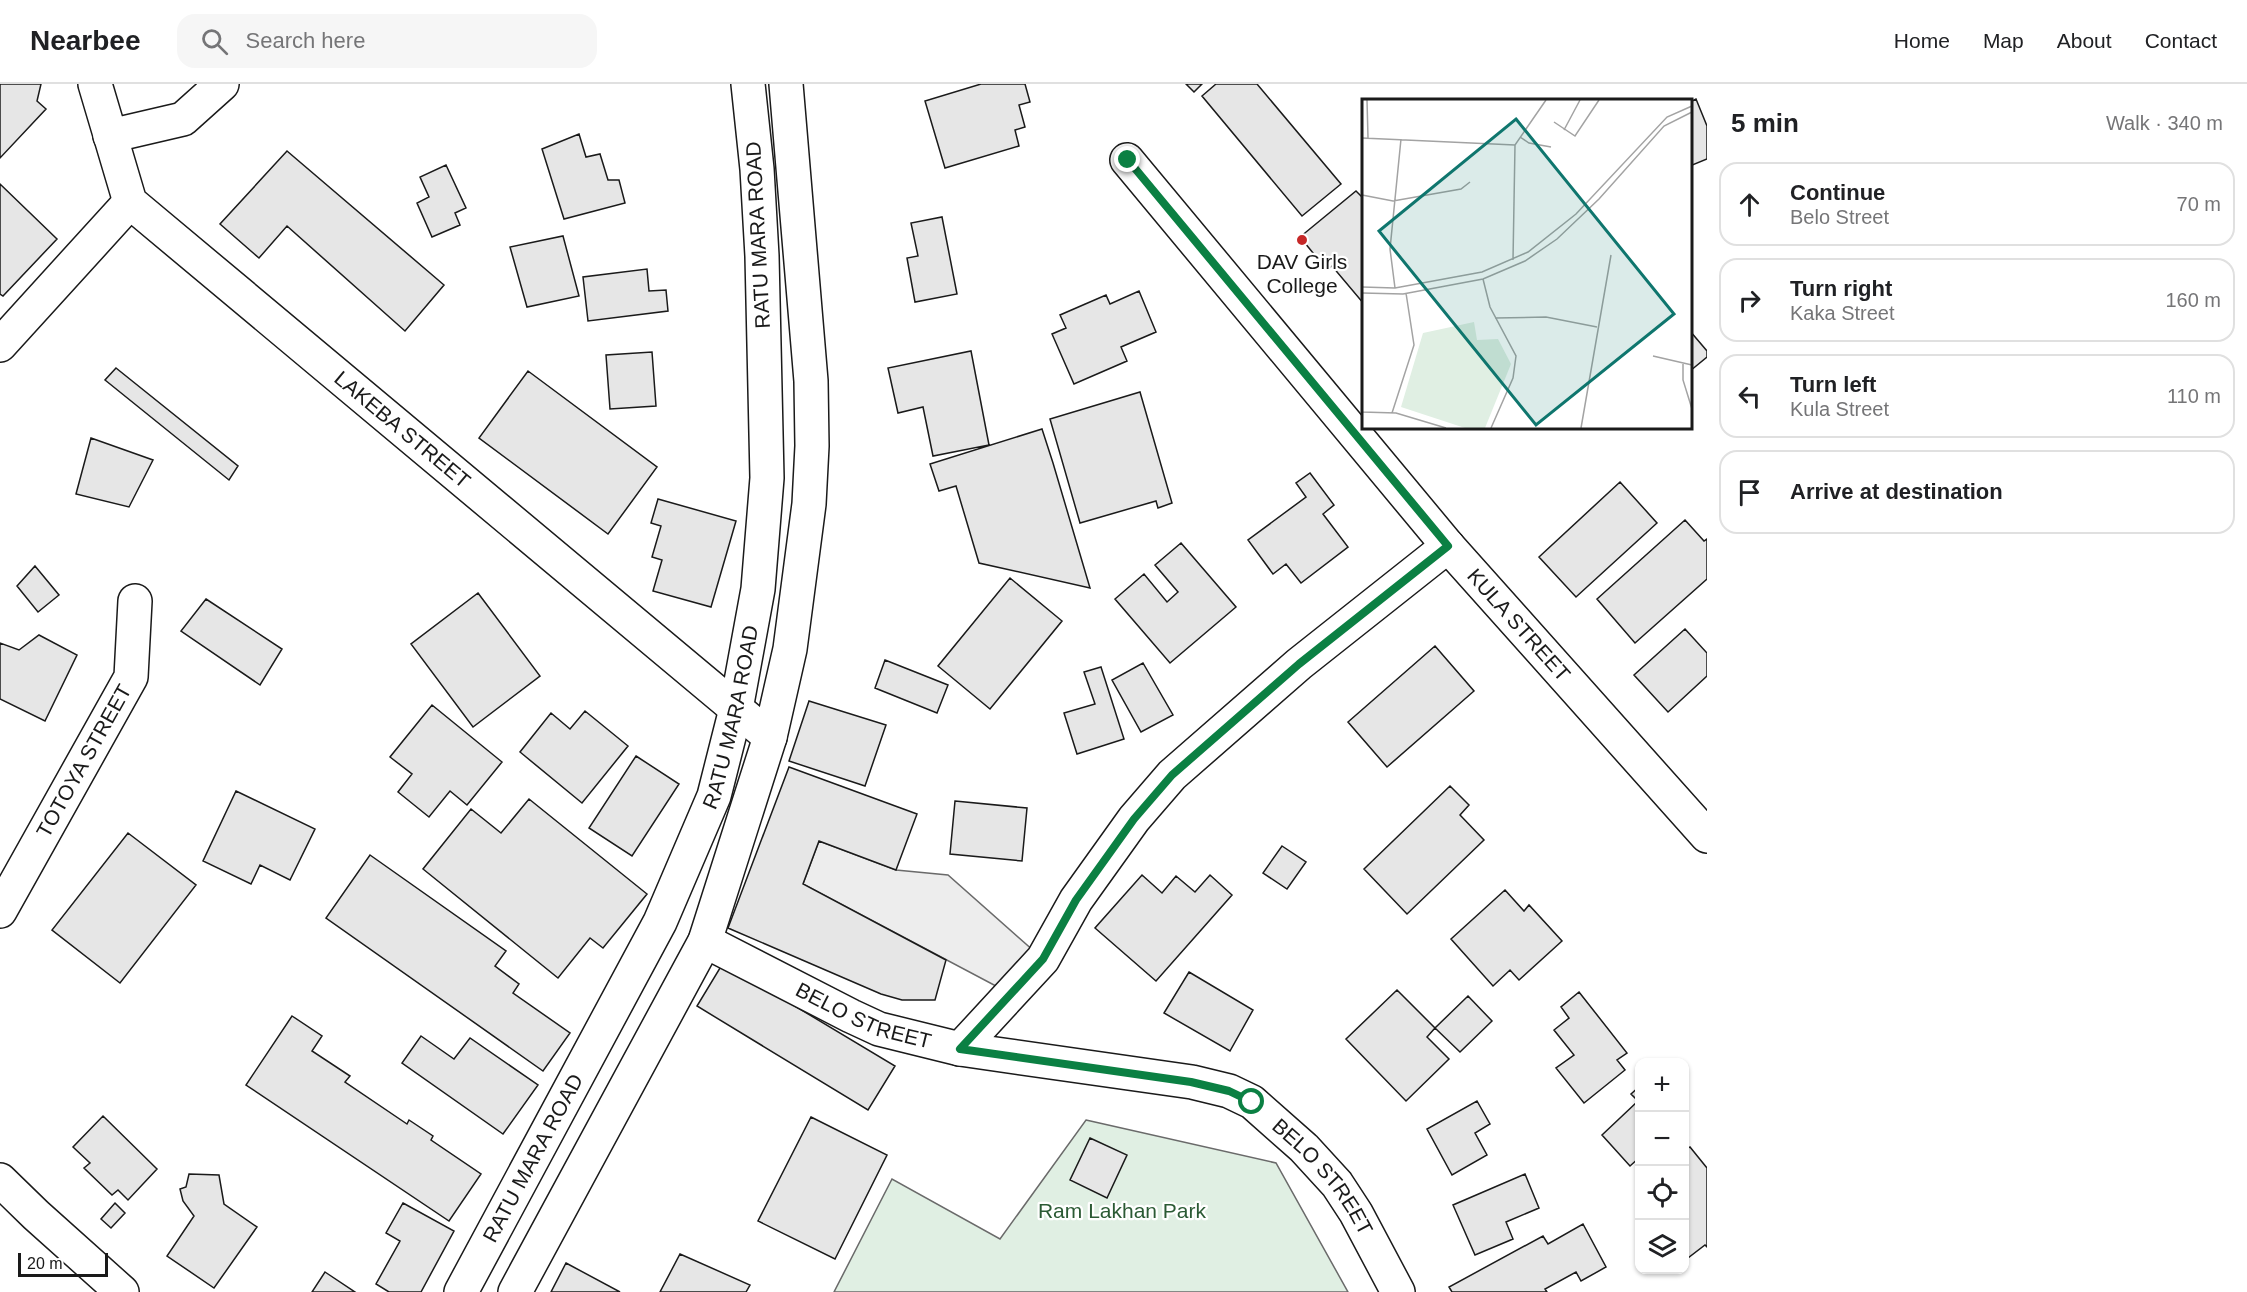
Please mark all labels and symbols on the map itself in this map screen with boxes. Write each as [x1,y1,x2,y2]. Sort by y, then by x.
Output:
inset map [1362,99,1692,429]
street label: RATU MARA ROAD [741,141,774,329]
route end [1114,146,1140,172]
marker: DAV Girls College [1295,233,1309,247]
place label: DAV Girls College [1257,250,1347,297]
street label: LAKEBA STREET [330,366,475,492]
street label: KULA STREET [1463,564,1575,686]
street label: RATU MARA ROAD [698,623,762,812]
street label: TOTOYA STREET [32,680,136,841]
street label: BELO STREET [792,978,934,1053]
street label: RATU MARA ROAD [478,1070,587,1246]
route start [1238,1088,1264,1114]
street label: BELO STREET [1268,1114,1378,1239]
park label: Ram Lakhan Park [1038,1199,1207,1222]
scale bar [18,1250,108,1278]

